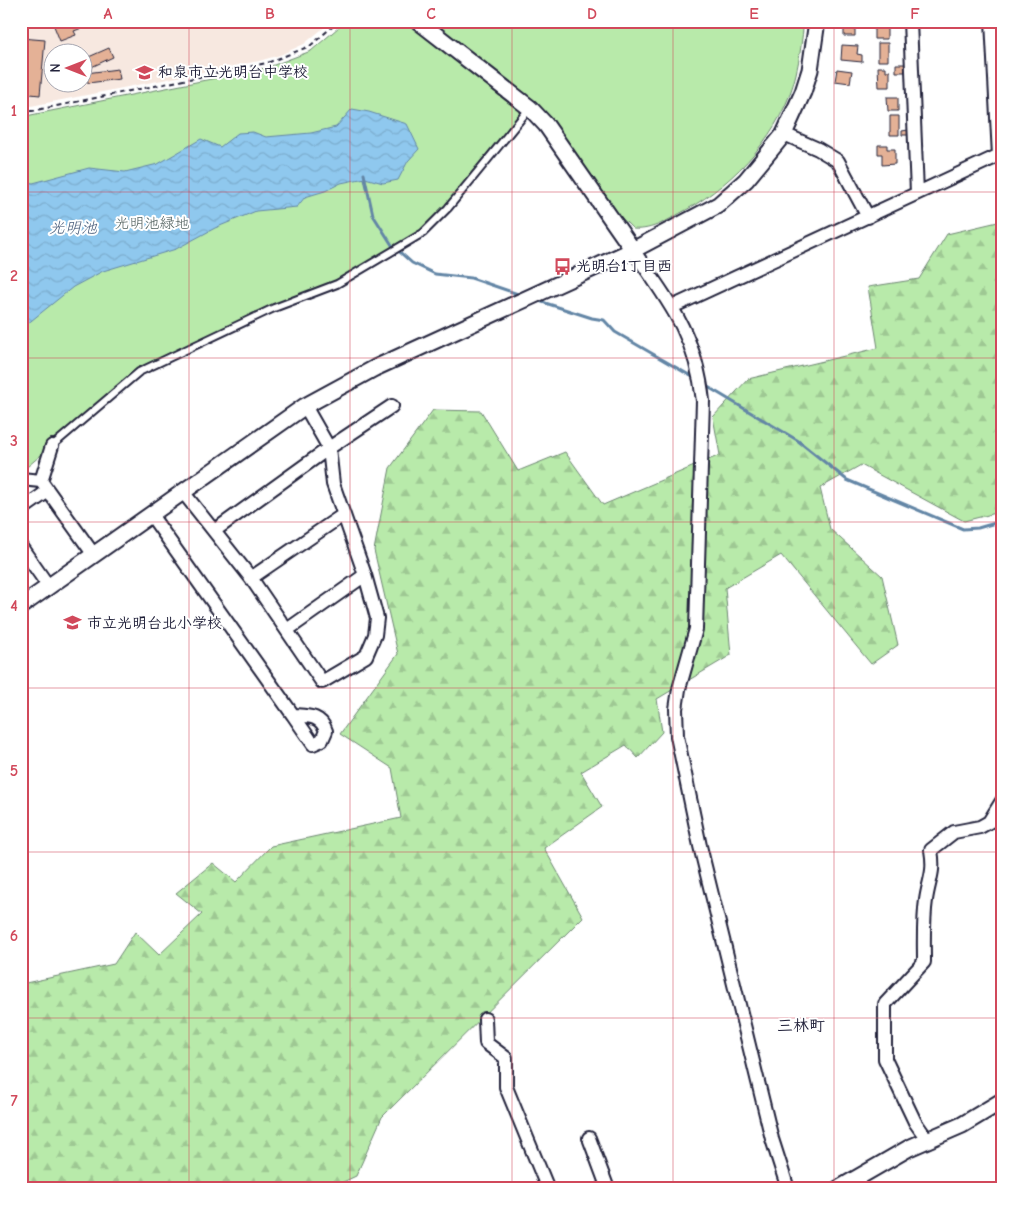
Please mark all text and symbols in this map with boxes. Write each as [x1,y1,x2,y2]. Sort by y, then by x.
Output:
text: A [104,5,113,23]
text: B [265,5,275,23]
text: C [426,5,436,23]
text: D [587,5,597,23]
text: E [749,5,759,23]
text: F [910,5,920,23]
north arrow [42,42,92,92]
school or university icon: 和泉市立光明台中学校 [134,62,154,82]
text: N [47,63,64,73]
place label: 和泉市立光明台中学校 [158,63,308,81]
text: 1 [11,102,17,120]
park label: 光明池緑地 [114,214,190,232]
water label: 光明池 [49,219,98,237]
bus stop icon: 光明台1丁目西 [552,256,572,276]
place label: 光明台1丁目西 [576,257,672,275]
text: 2 [10,267,18,285]
text: 3 [10,432,18,450]
text: 4 [10,597,18,615]
school or university icon: 市立光明台北小学校 [63,613,83,633]
place label: 市立光明台北小学校 [87,614,222,632]
text: 5 [10,762,18,780]
text: 6 [10,927,18,945]
district label: 三林町 [777,1017,825,1035]
text: 7 [10,1092,18,1110]

